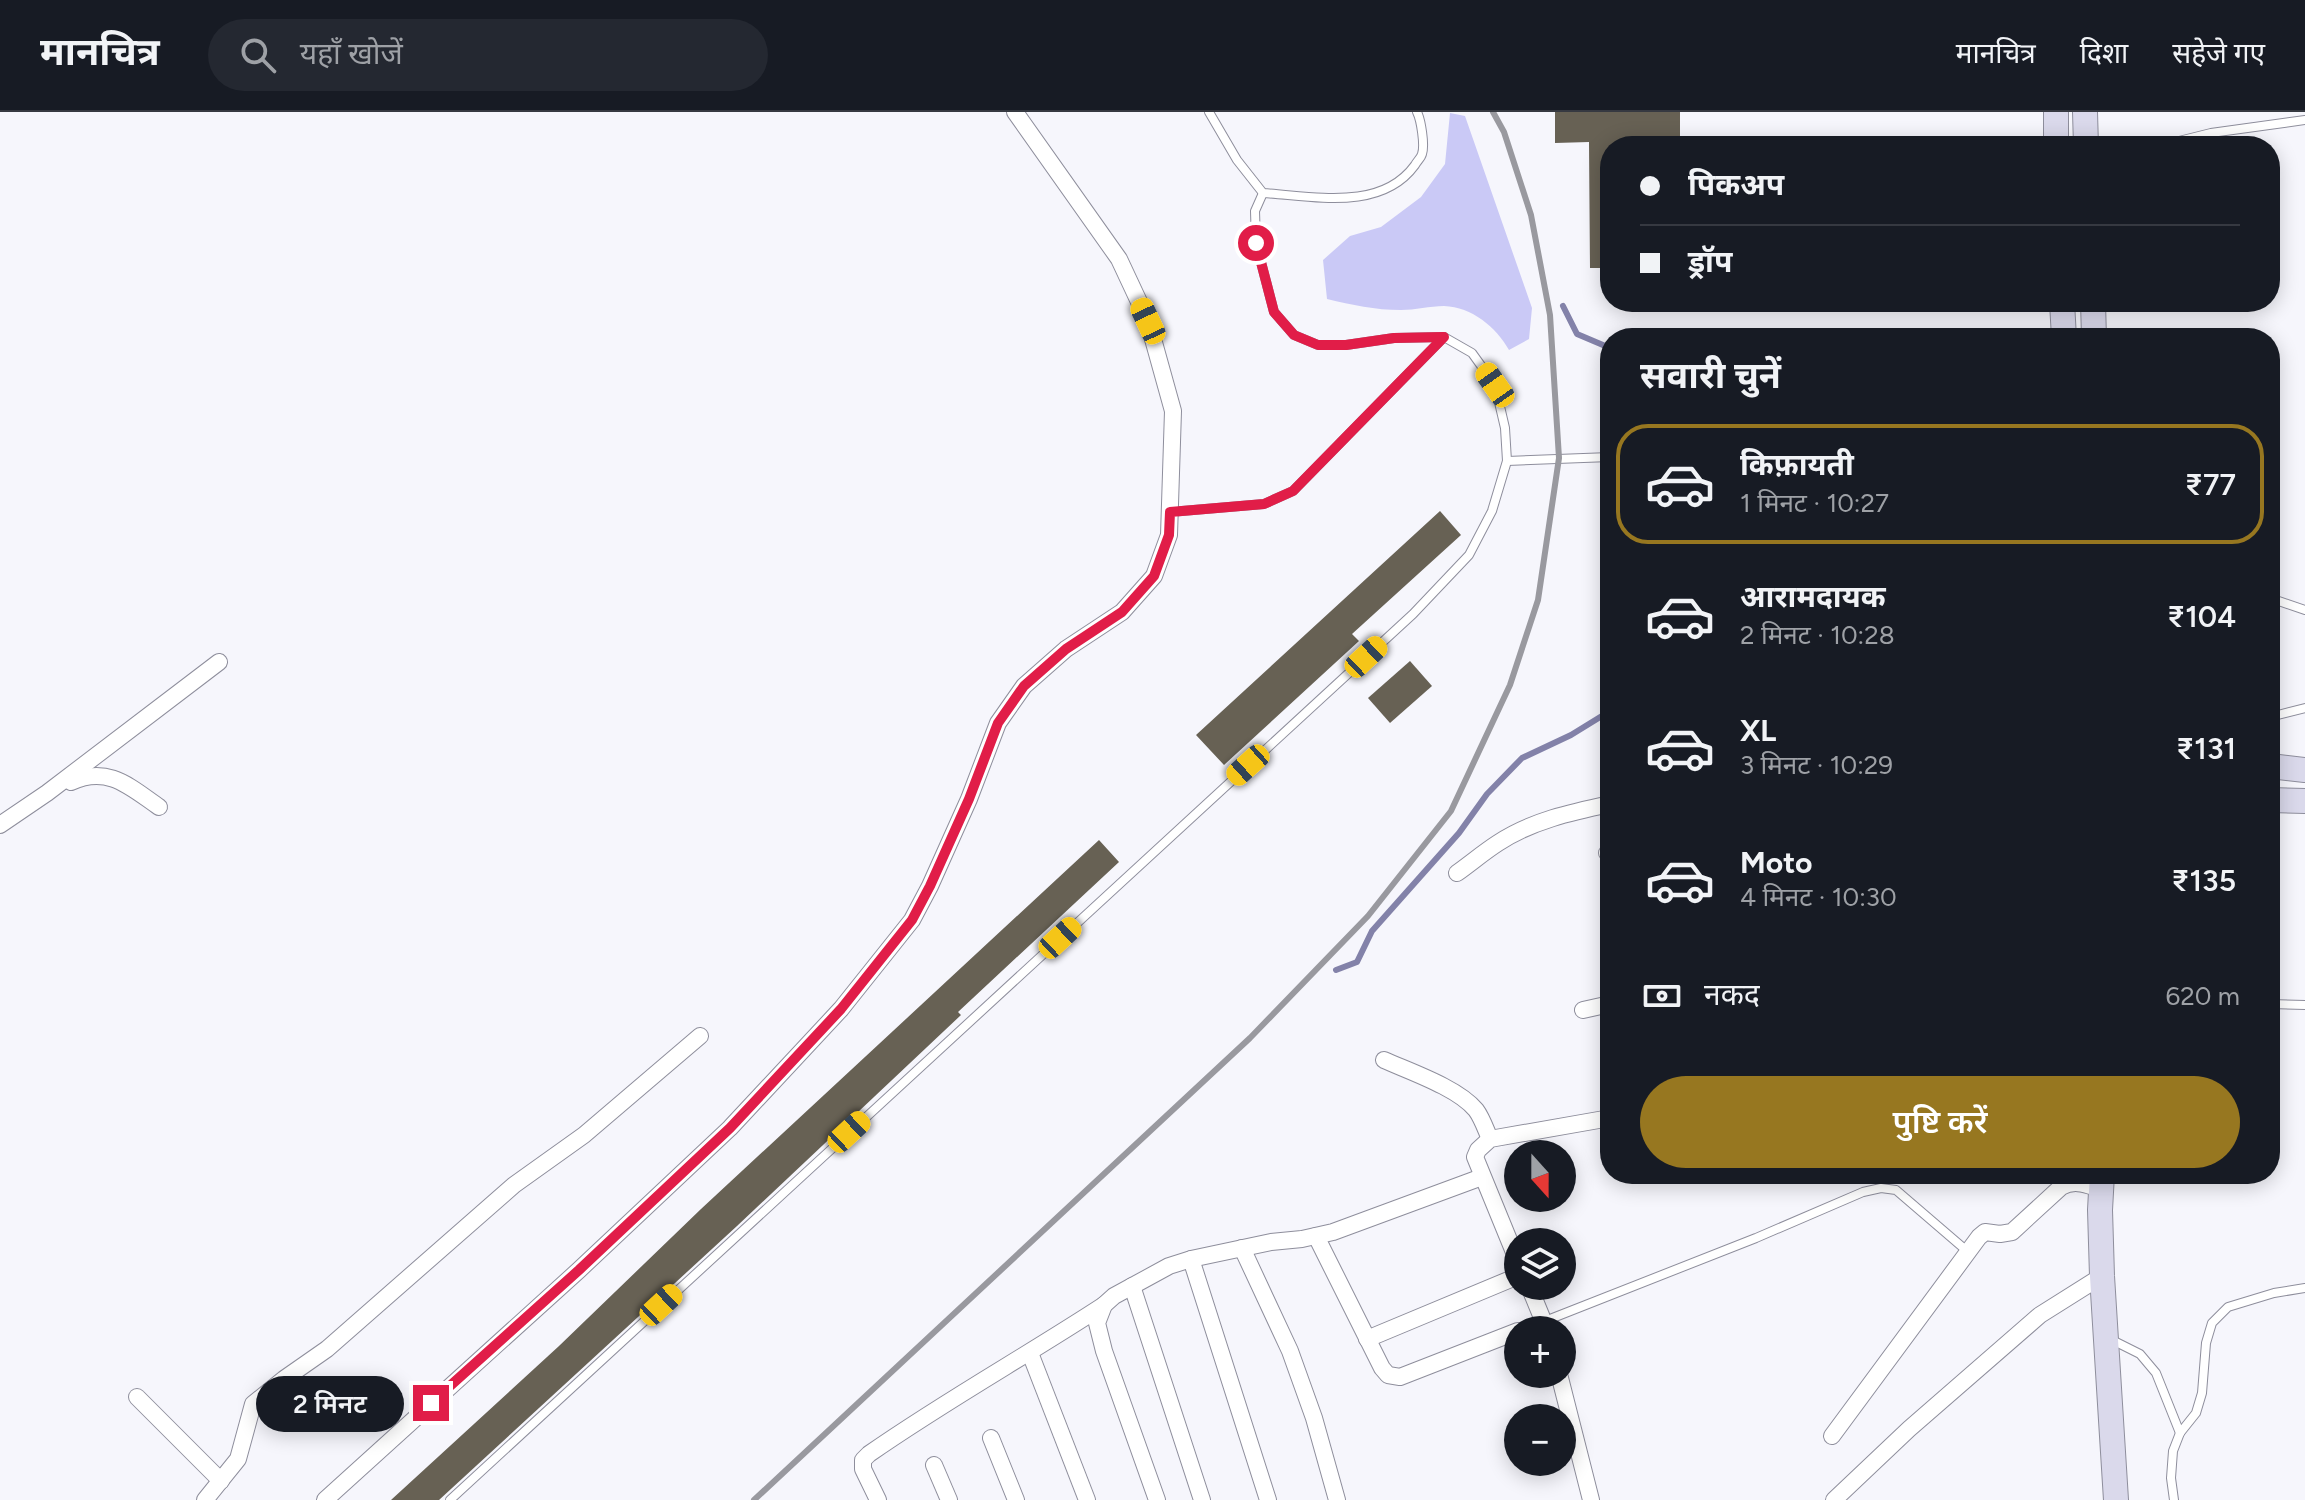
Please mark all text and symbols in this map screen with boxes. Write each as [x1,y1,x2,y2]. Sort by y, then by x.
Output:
search box [208,19,768,91]
text: मानचित्र [40,29,160,75]
icon: search [236,33,280,77]
text: यहाँ खोजें [300,35,403,72]
text: मानचित्र [1956,36,2036,70]
text: दिशा [2080,36,2128,70]
text: सहेजे गए [2172,36,2265,70]
text: पिकअप [1688,166,1784,203]
route start [1238,225,1274,261]
text: ड्रॉप [1688,243,1732,280]
car [1127,294,1169,348]
text: सवारी चुनें [1640,354,1781,397]
car [1471,358,1519,412]
text: किफ़ायती [1740,446,1854,483]
icon: car [1644,448,1716,520]
text: ₹77 [2185,466,2236,503]
text: 1 मिनट · 10:27 [1740,487,1889,519]
text: आरामदायक [1740,578,1886,615]
icon: car [1644,580,1716,652]
text: ₹104 [2167,598,2236,635]
text: 2 मिनट · 10:28 [1740,619,1895,651]
car [1340,632,1392,682]
icon: car [1644,712,1716,784]
text: XL [1740,712,1776,749]
text: ₹131 [2176,730,2236,767]
car [1222,740,1274,790]
text: 3 मिनट · 10:29 [1740,749,1893,781]
icon: car [1644,844,1716,916]
text: Moto [1740,844,1812,881]
text: ₹135 [2171,862,2236,899]
text: 4 मिनट · 10:30 [1740,881,1897,913]
car [1034,913,1086,963]
icon: cash [1640,974,1684,1018]
text: नकद [1704,976,1760,1013]
text: 620 m [2166,980,2240,1012]
button: पुष्टि करें [1640,1076,2240,1168]
car [823,1107,875,1157]
north arrow [1504,1140,1576,1212]
map controls [1504,1140,1576,1476]
button: layers [1504,1228,1576,1300]
car [635,1280,687,1330]
button: + [1504,1316,1576,1388]
callout: 2 मिनट [255,1375,403,1431]
route end [413,1385,449,1421]
text: 2 मिनट [293,1388,367,1420]
button: − [1504,1404,1576,1476]

